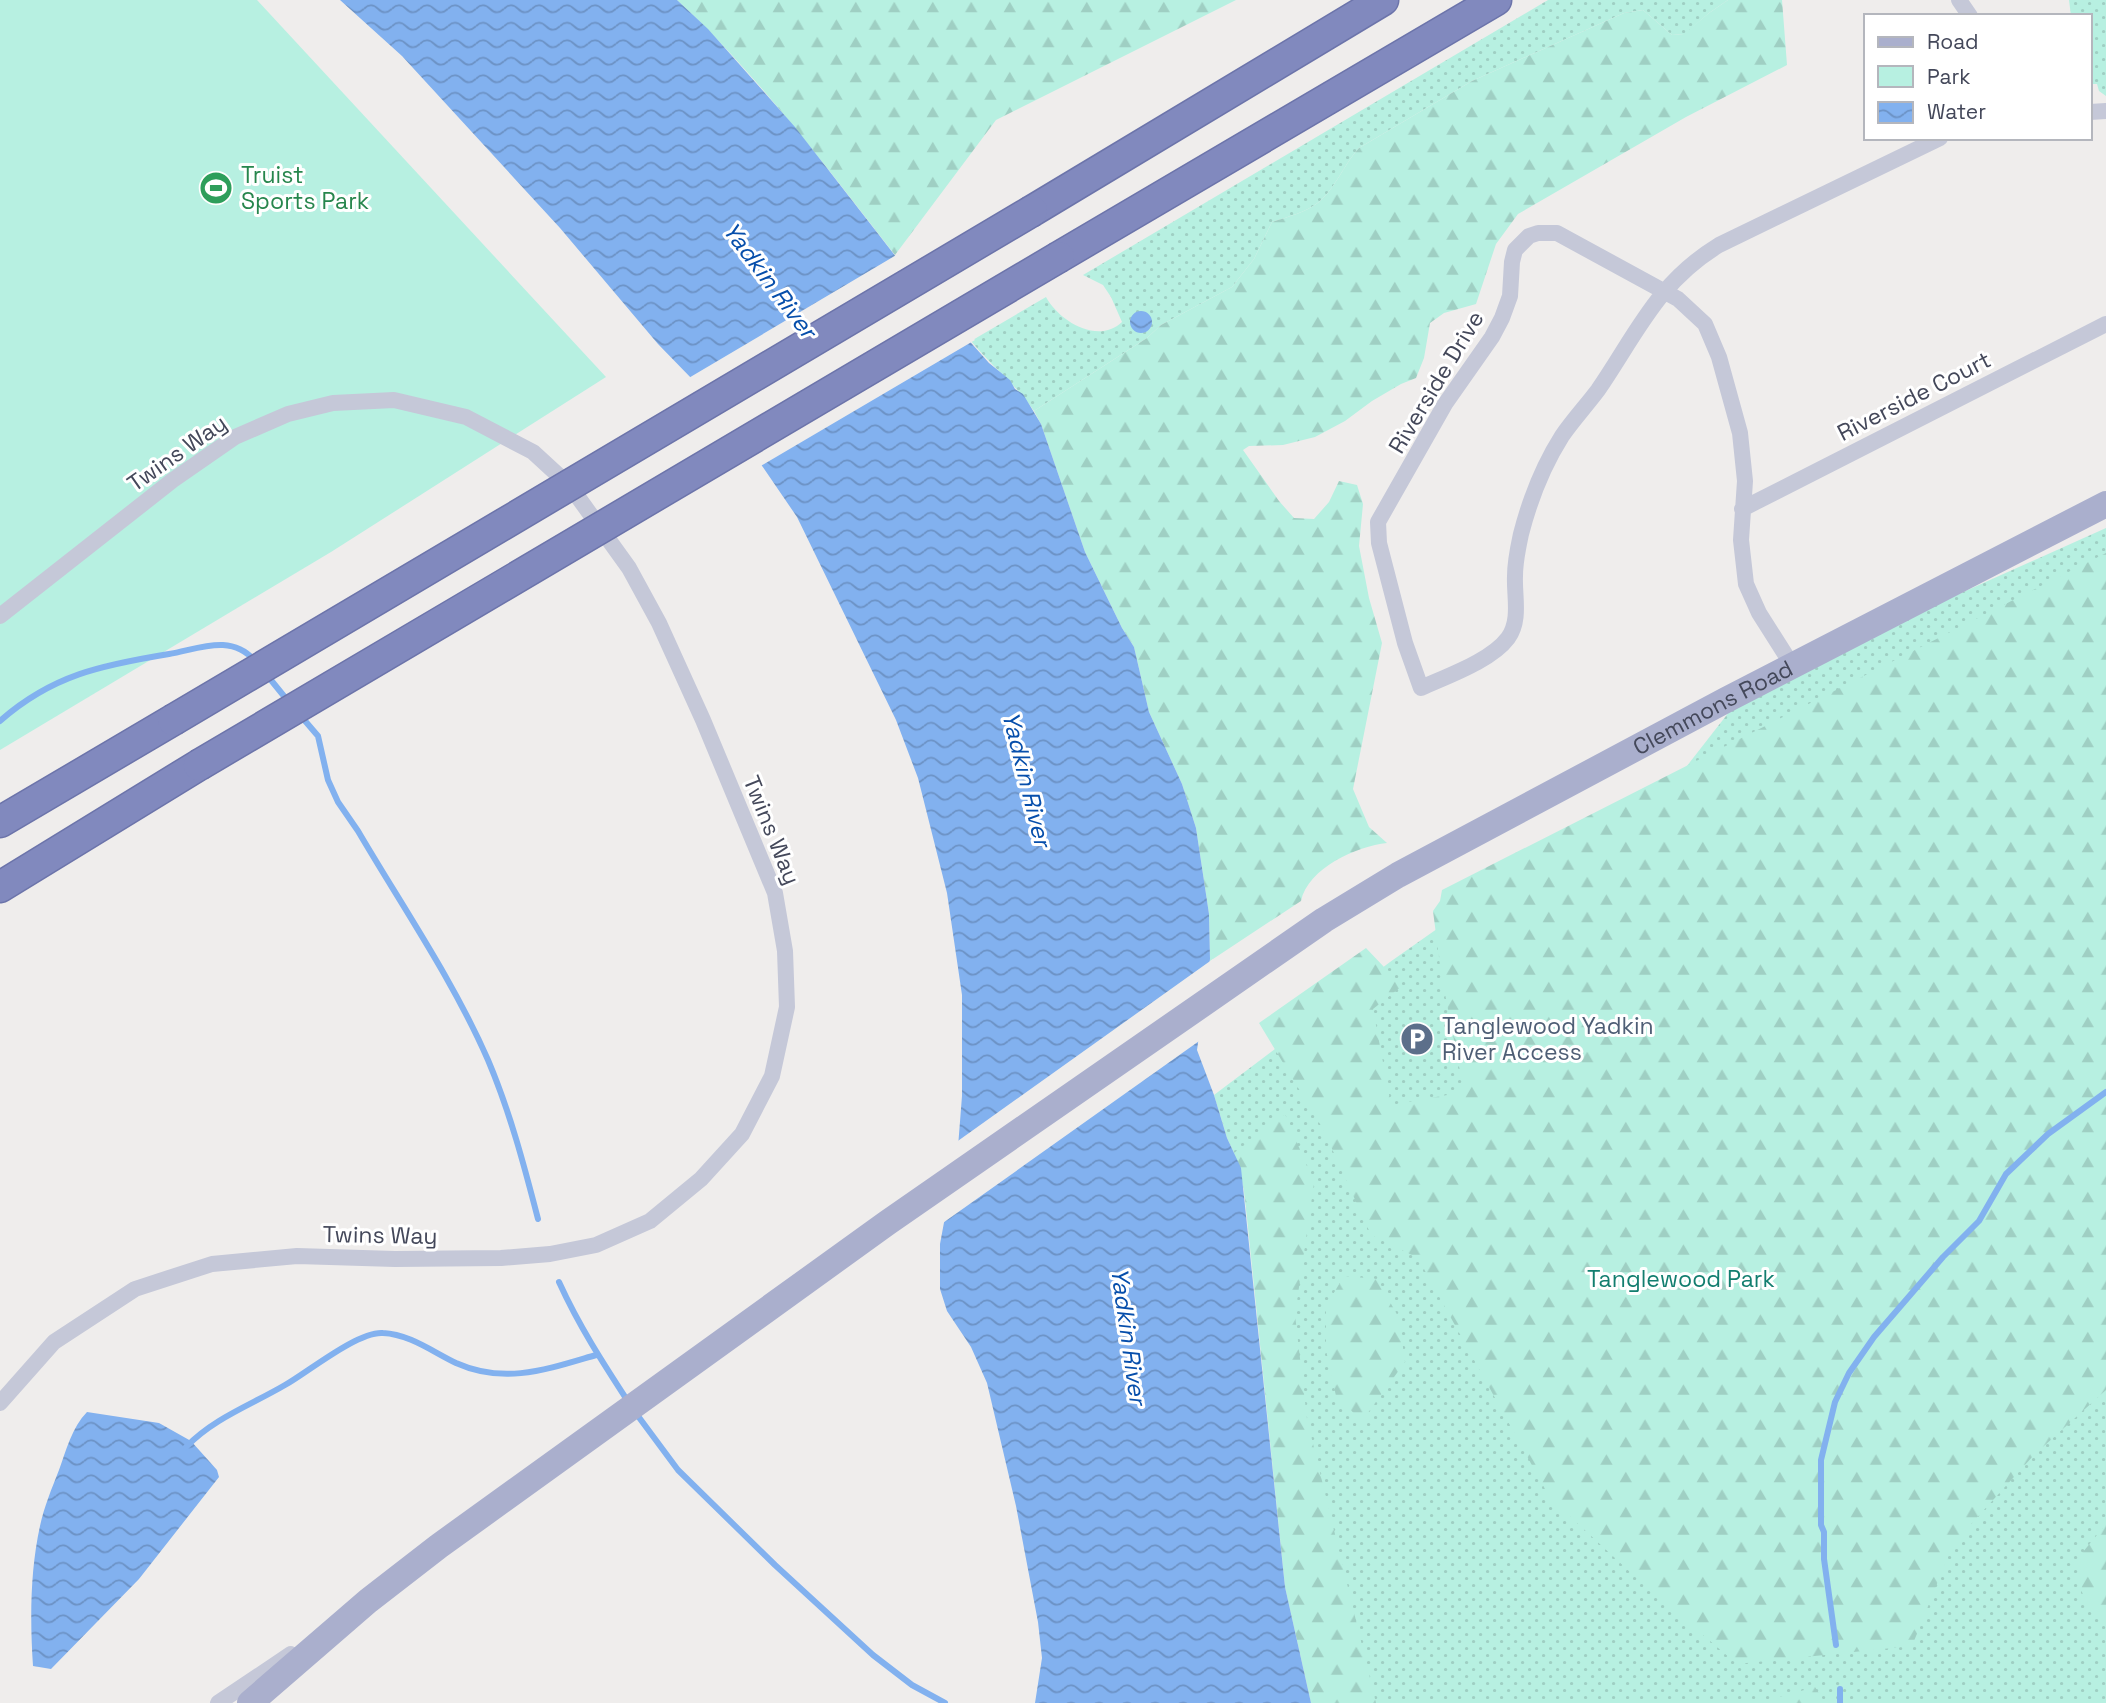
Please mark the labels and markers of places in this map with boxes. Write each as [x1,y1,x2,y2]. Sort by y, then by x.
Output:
place label: Truist Sports Park [241,160,369,216]
sports icon: Truist Sports Park [197,169,235,207]
place label: Tanglewood Yadkin River Access [1442,1011,1654,1067]
parking icon: Tanglewood Yadkin River Access [1398,1020,1436,1058]

